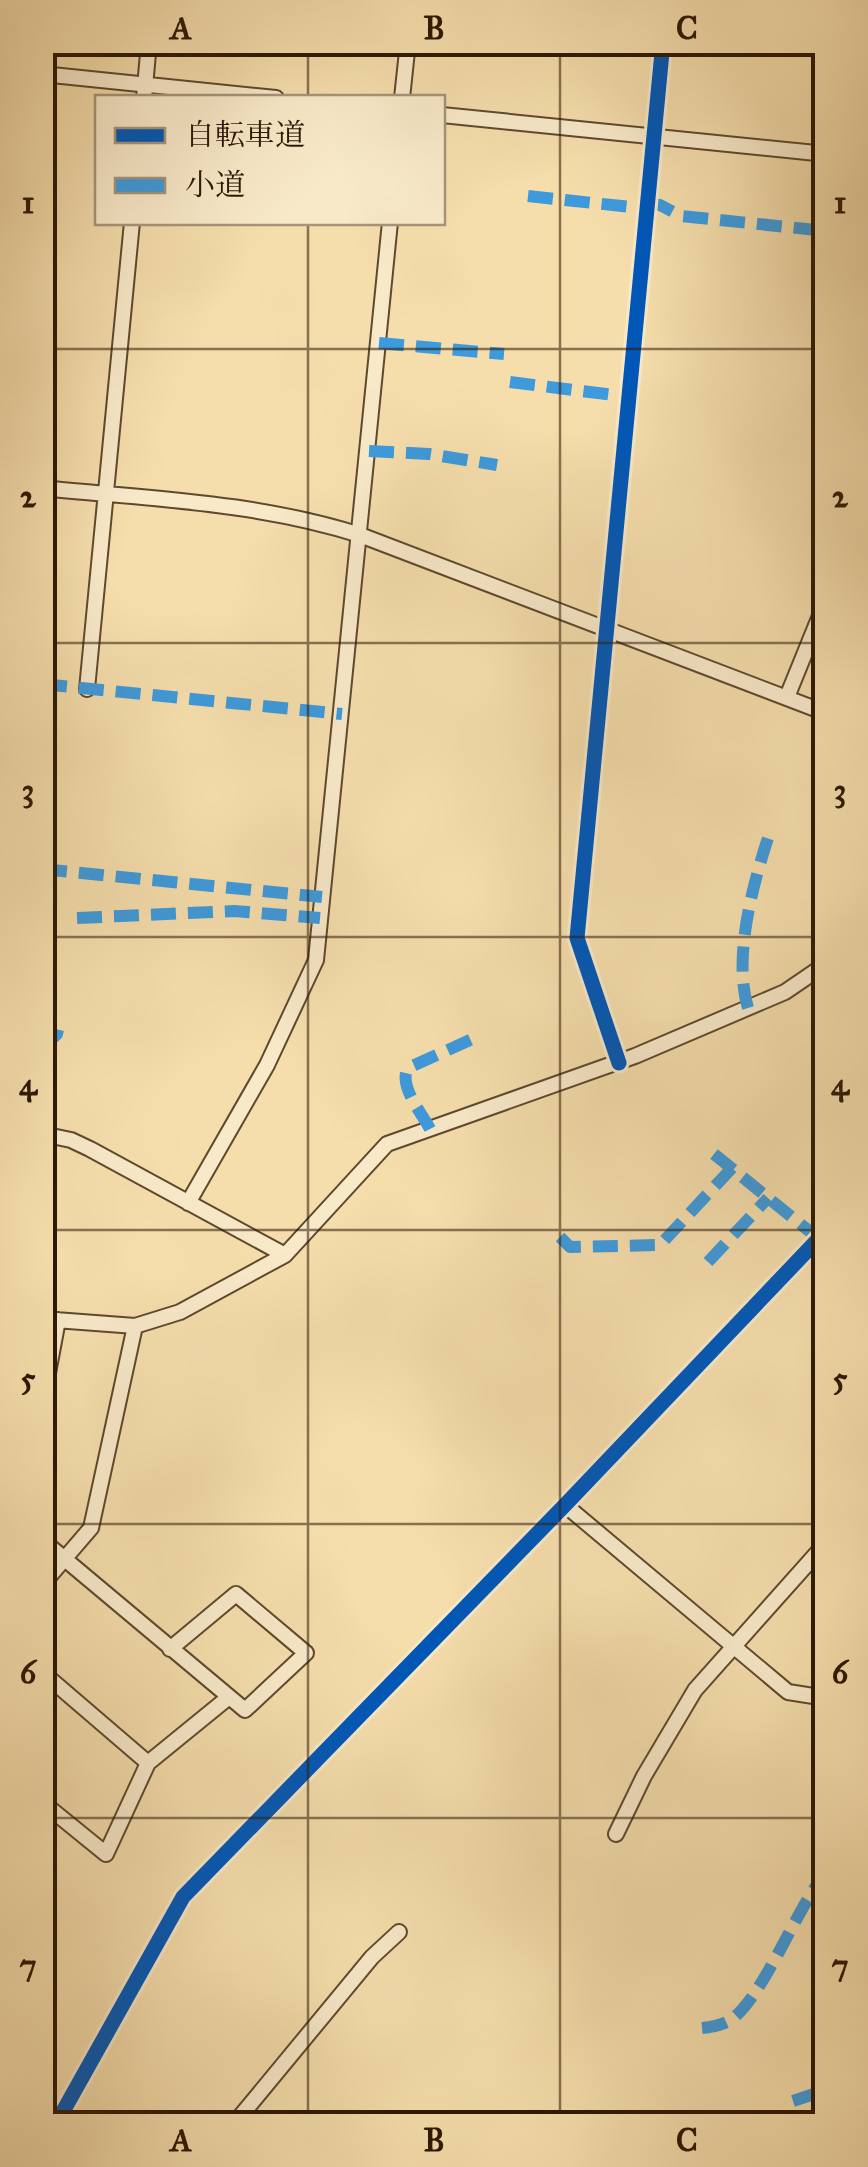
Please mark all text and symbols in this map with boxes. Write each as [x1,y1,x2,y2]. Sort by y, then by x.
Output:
text: A [168,9,192,48]
text: B [423,9,445,48]
text: C [676,9,698,48]
legend [95,95,445,225]
text: 自転車道 [185,117,305,153]
text: 小道 [185,167,245,203]
text: 1 [22,183,35,222]
text: 1 [834,183,847,222]
text: 2 [20,477,37,516]
text: 2 [832,477,849,516]
text: 3 [22,771,34,810]
text: 3 [834,771,846,810]
text: 4 [19,1065,38,1104]
text: 4 [831,1065,850,1104]
text: 5 [21,1359,36,1398]
text: 5 [833,1359,848,1398]
text: 6 [20,1653,38,1692]
text: 6 [832,1653,850,1692]
text: 7 [19,1946,37,1985]
text: 7 [831,1946,849,1985]
text: A [168,2121,192,2160]
text: B [423,2121,445,2160]
text: C [676,2121,698,2160]

